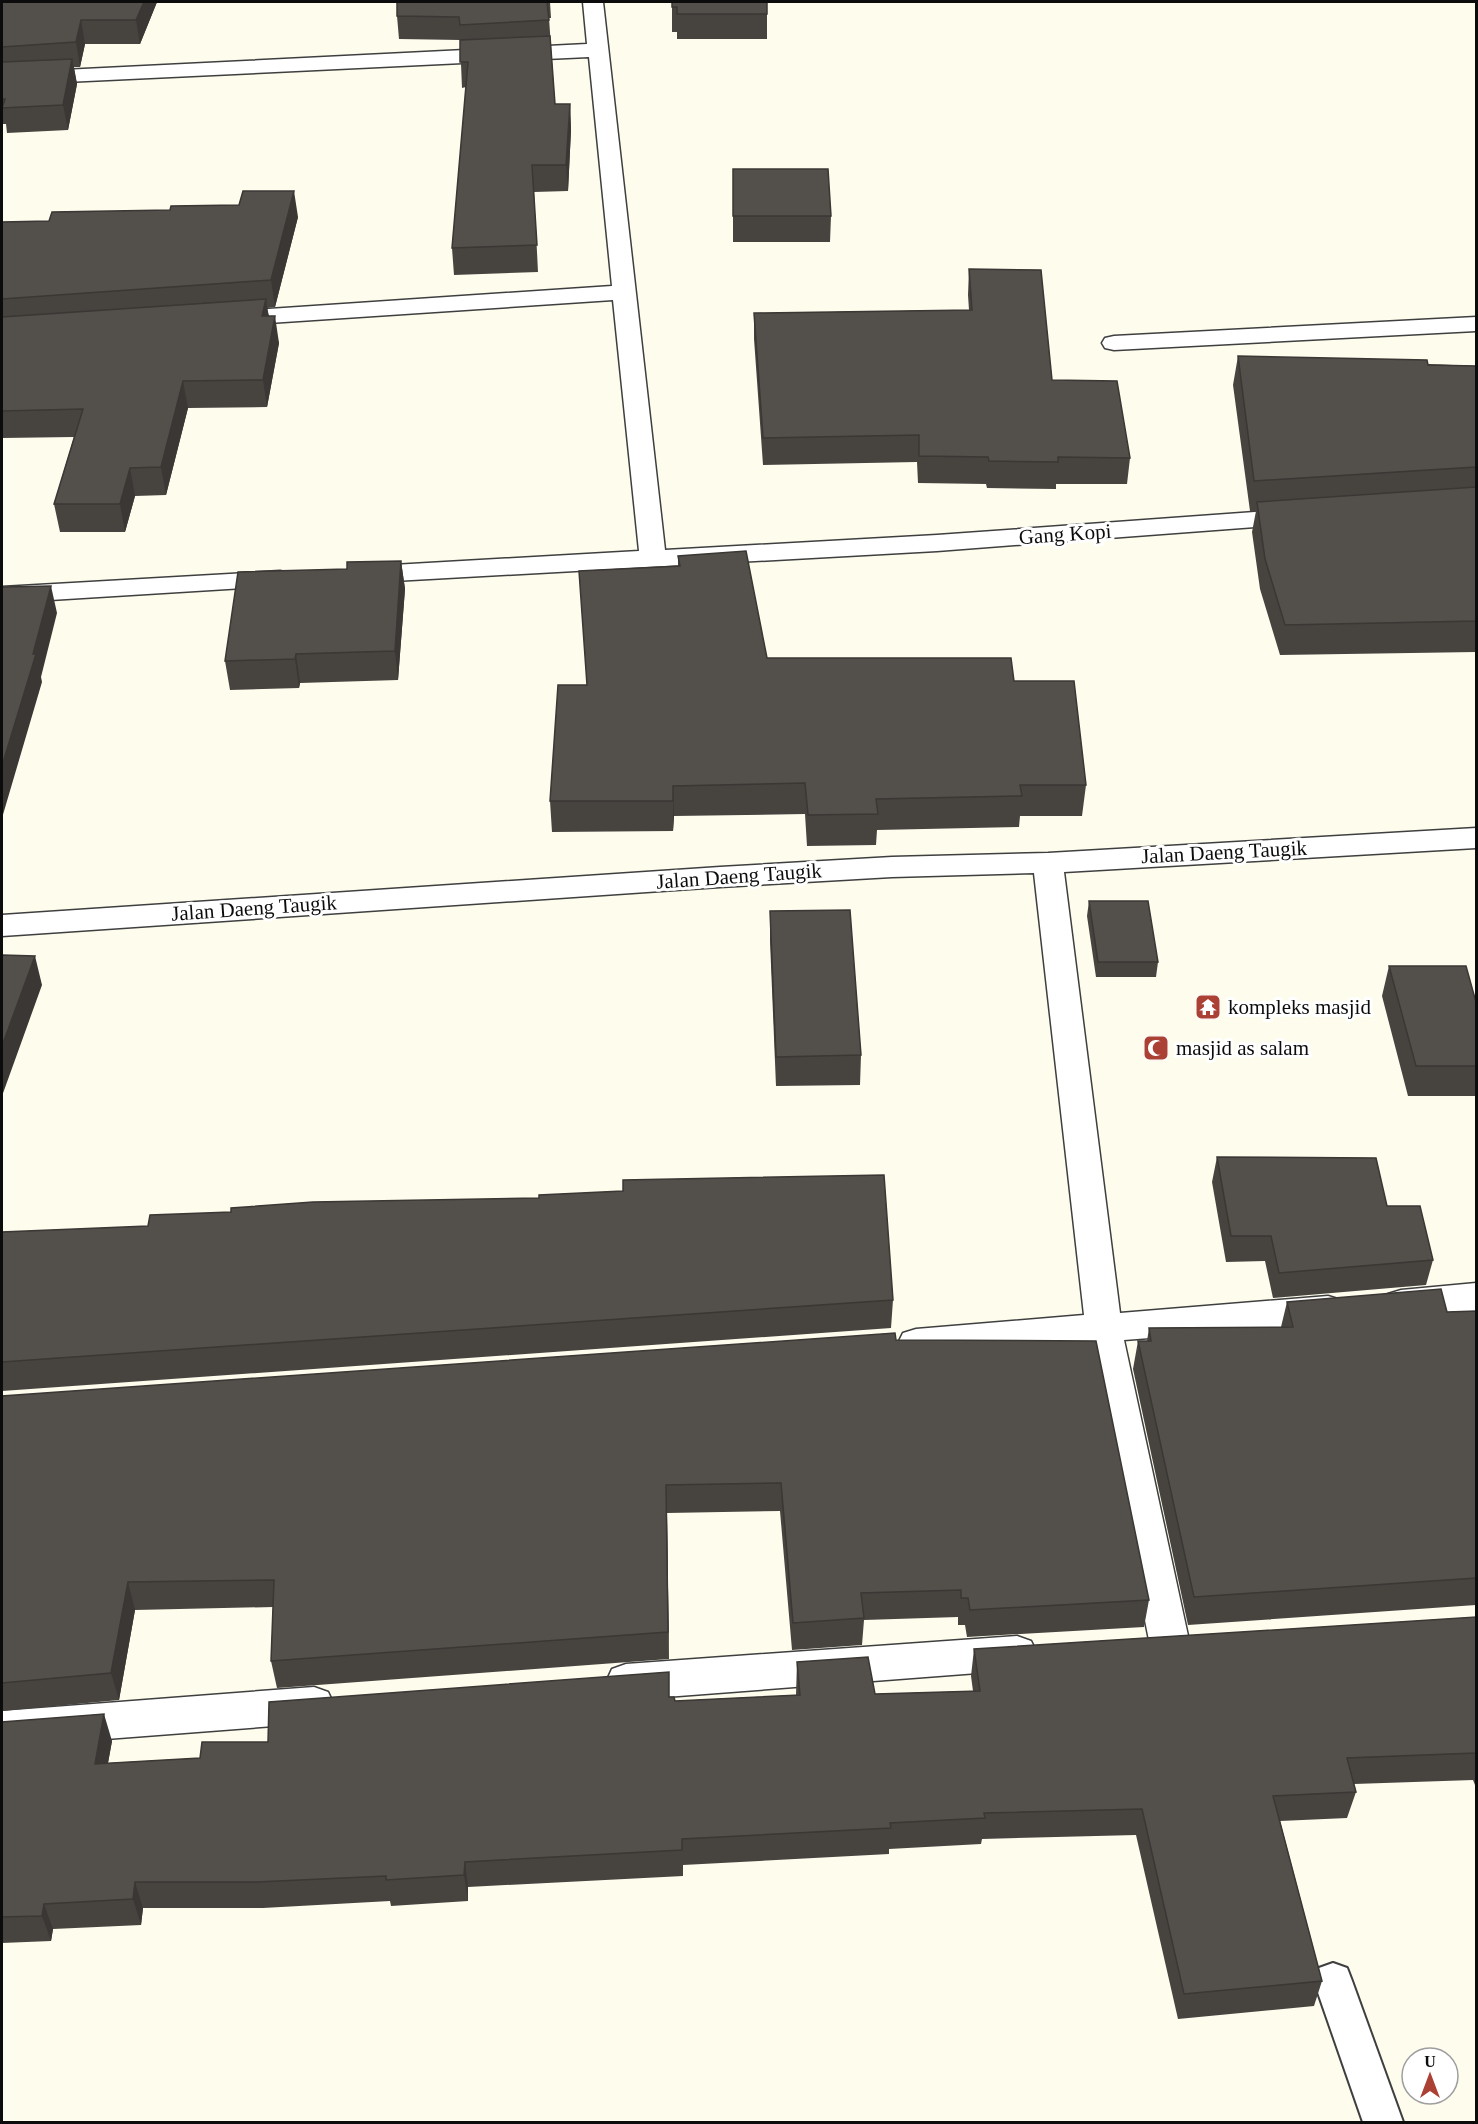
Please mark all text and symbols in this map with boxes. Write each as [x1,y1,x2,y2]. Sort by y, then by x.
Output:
street label: Gang Kopi [1018,519,1112,549]
street label: Jalan Daeng Taugik [1140,836,1308,868]
street label: Jalan Daeng Taugik [655,858,823,894]
street label: Jalan Daeng Taugik [170,890,338,926]
temple icon: kompleks masjid [1193,992,1223,1022]
place label: kompleks masjid [1228,995,1371,1019]
mosque icon: masjid as salam [1141,1033,1171,1063]
place label: masjid as salam [1176,1036,1309,1060]
north arrow [1400,2046,1460,2106]
text: U [1424,2053,1436,2070]

